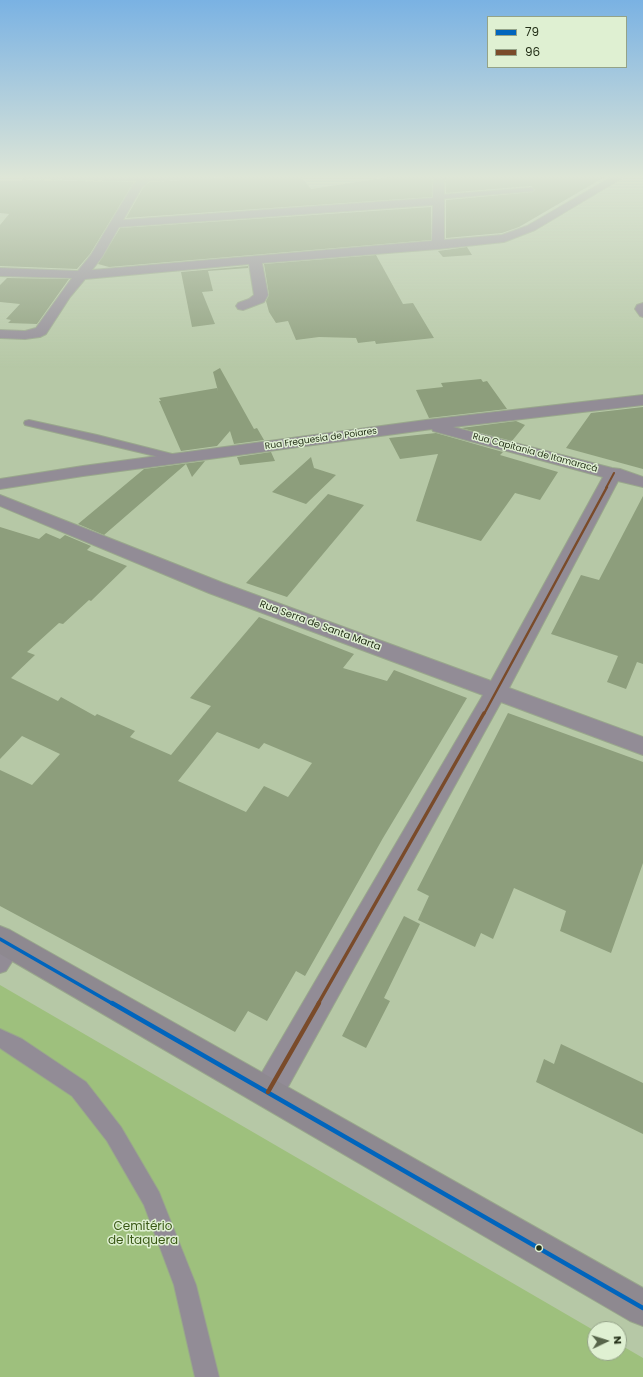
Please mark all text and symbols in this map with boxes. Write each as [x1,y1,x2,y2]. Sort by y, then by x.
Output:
legend [487,16,627,68]
text: 79 [525,23,539,40]
text: 96 [525,43,540,60]
street label: Rua Freguesia de Poiares [264,426,378,452]
street label: Rua Capitania de Itamaracá [471,431,599,475]
street label: Rua Serra de Santa Marta [258,598,382,654]
park label: Cemitério de Itaquera [108,1220,178,1248]
unlabelled marker [534,1243,544,1253]
north arrow [587,1321,627,1361]
text: N [610,1336,626,1345]

